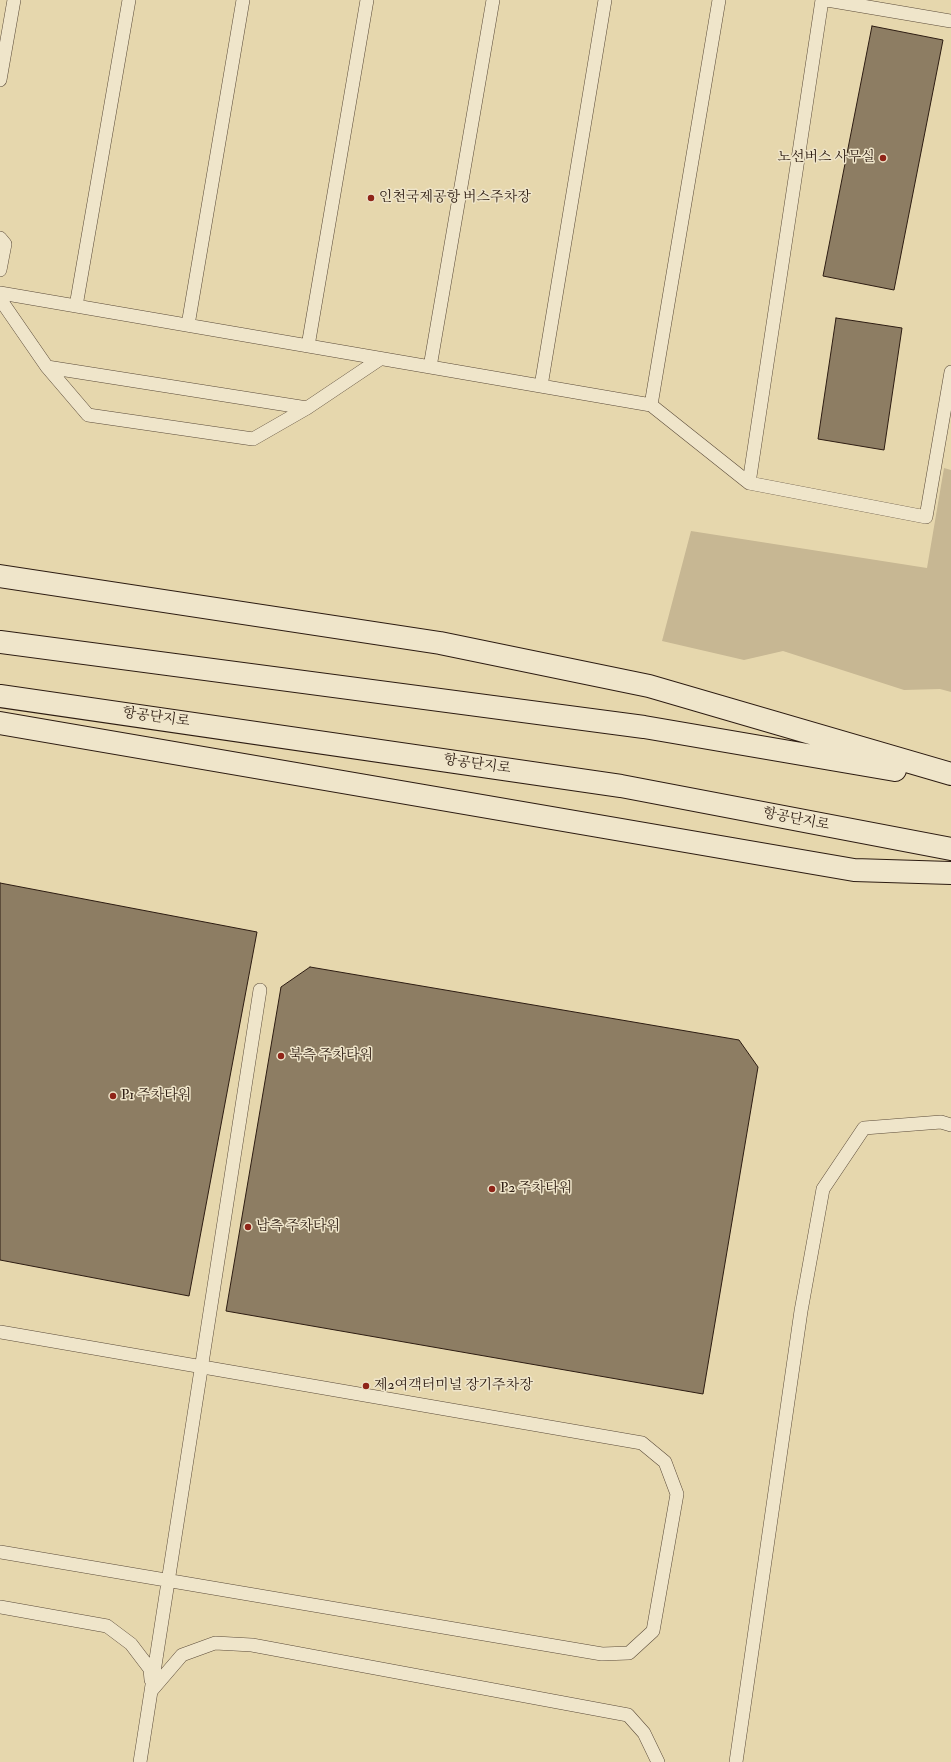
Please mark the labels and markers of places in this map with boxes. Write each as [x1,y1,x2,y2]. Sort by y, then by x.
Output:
place label: 노선버스 사무실 [777,150,875,166]
marker: 노선버스 사무실 [878,153,888,163]
place label: 인천국제공항 버스주차장 [379,190,531,206]
marker: 인천국제공항 버스주차장 [366,193,376,203]
place label: 북측 주차타워 [289,1048,373,1064]
marker: 북측 주차타워 [276,1051,286,1061]
place label: P1 주차타워 [121,1088,191,1104]
marker: P1 주차타워 [108,1091,118,1101]
place label: P2 주차타워 [500,1181,572,1197]
marker: P2 주차타워 [487,1184,497,1194]
place label: 남측 주차타워 [256,1219,340,1235]
marker: 남측 주차타워 [243,1222,253,1232]
place label: 제2여객터미널 장기주차장 [374,1378,533,1394]
marker: 제2여객터미널 장기주차장 [361,1381,371,1391]

